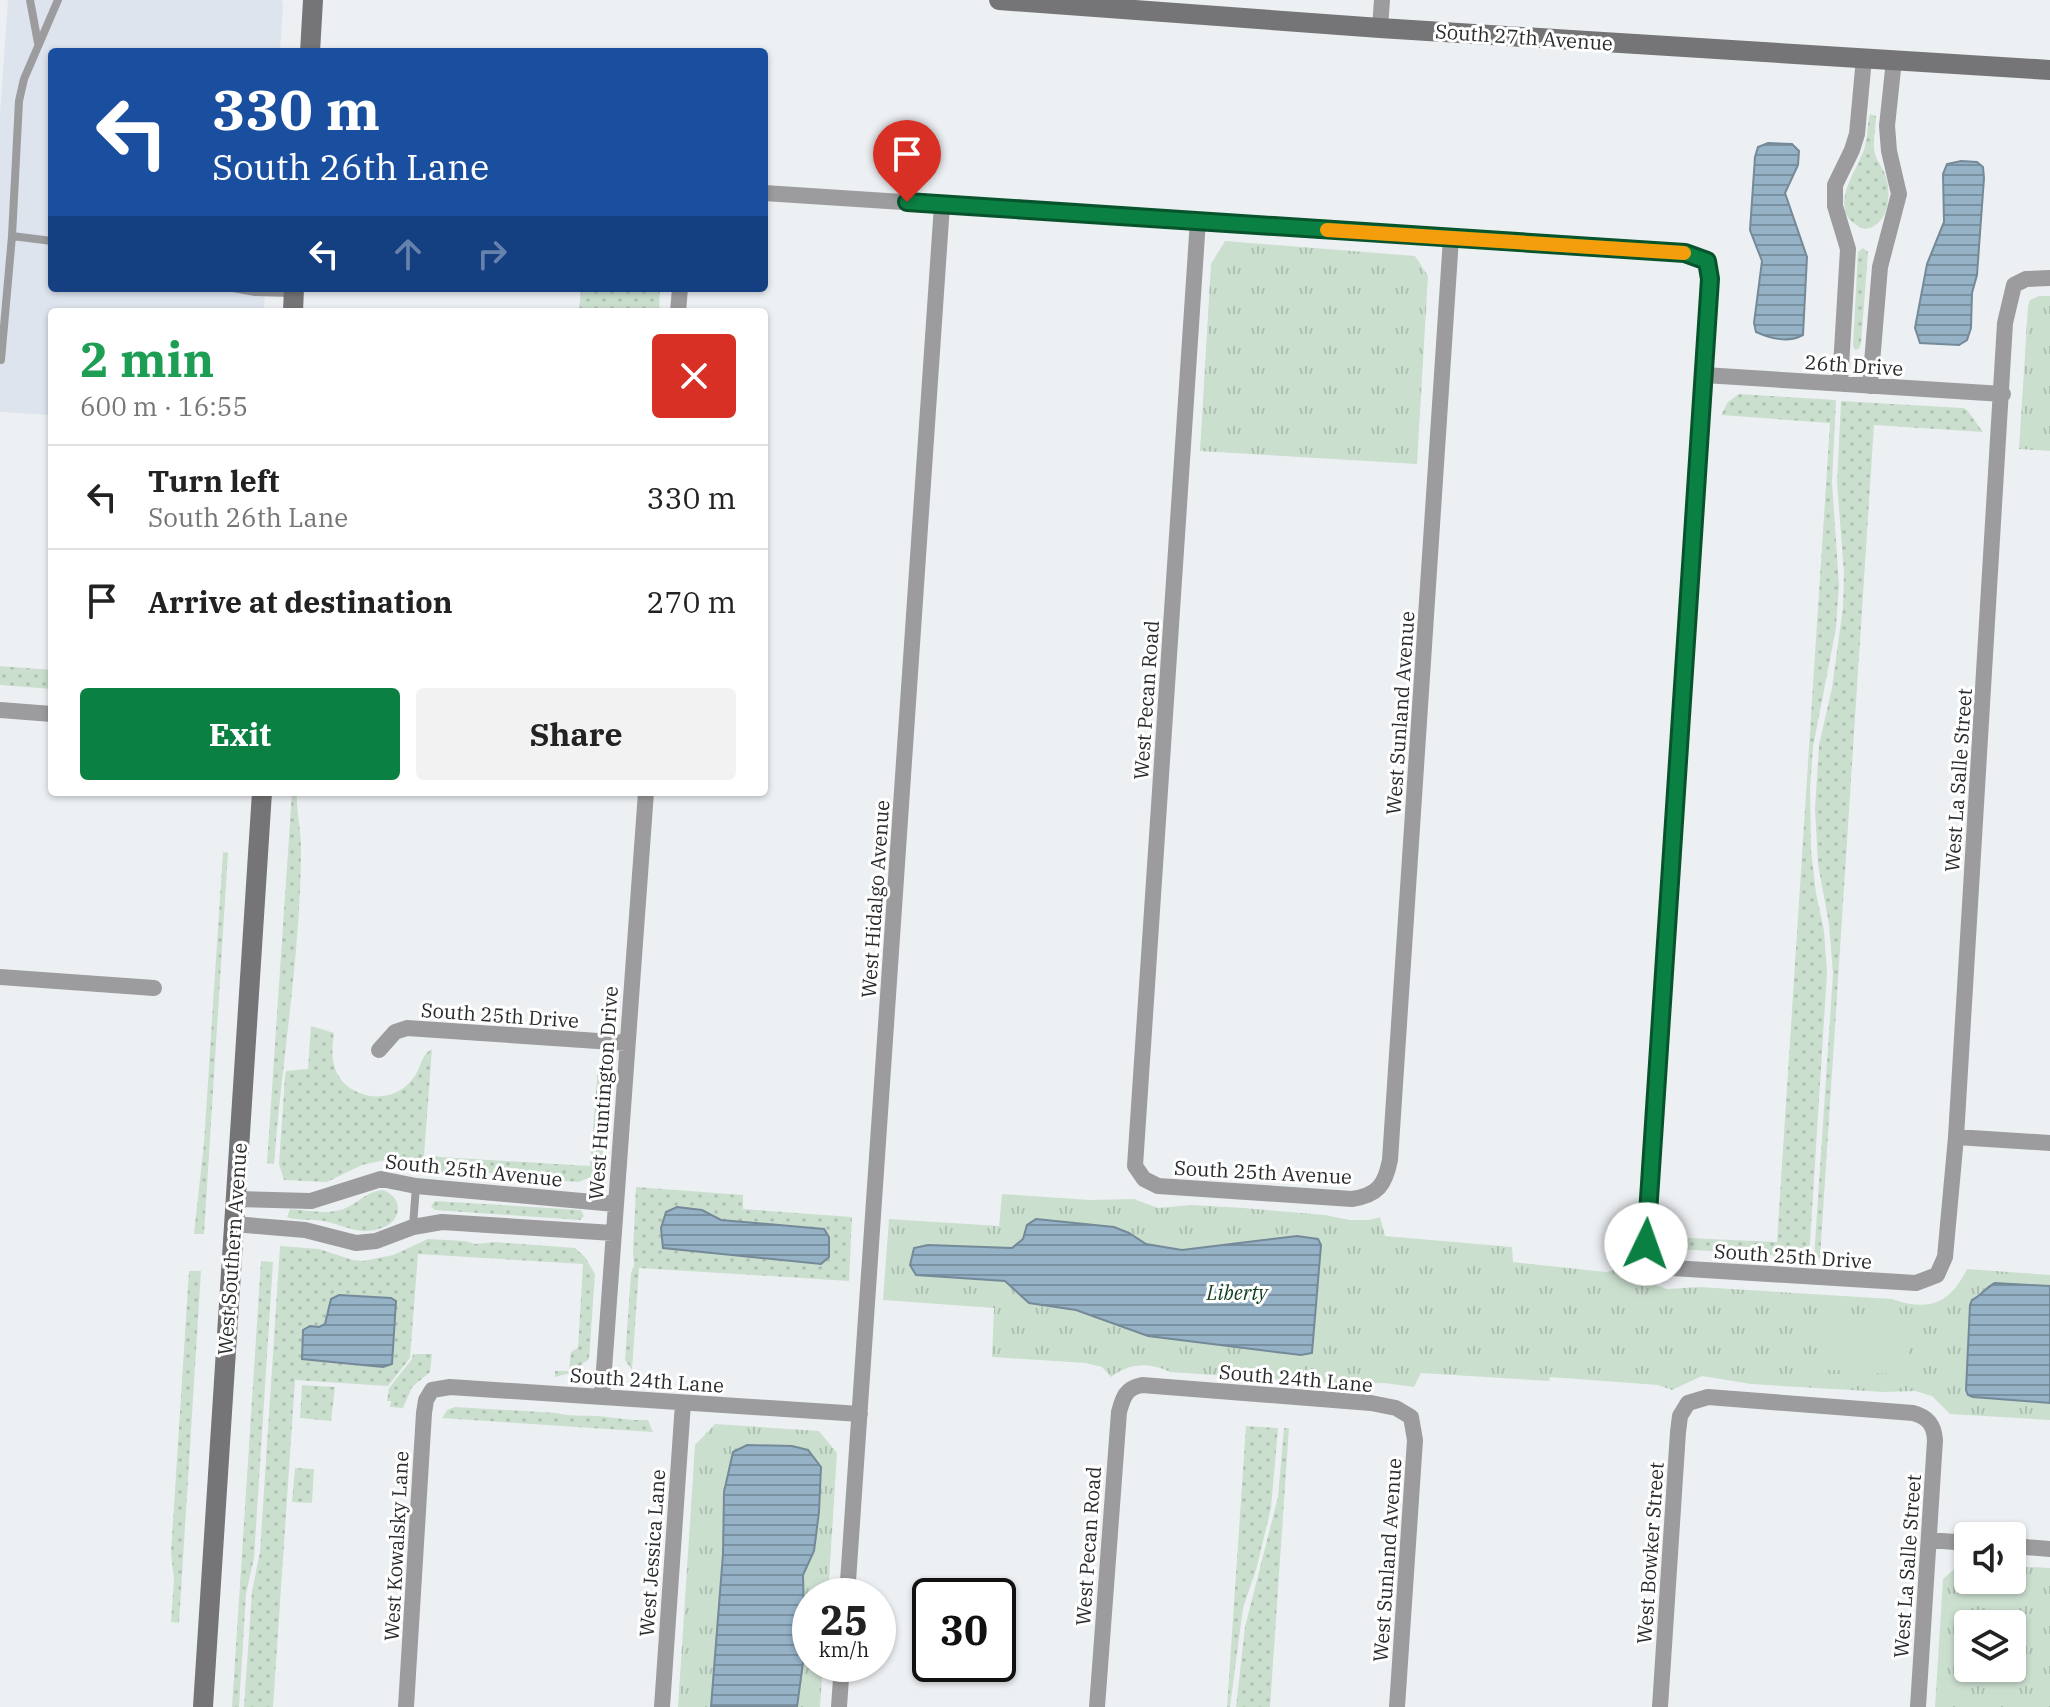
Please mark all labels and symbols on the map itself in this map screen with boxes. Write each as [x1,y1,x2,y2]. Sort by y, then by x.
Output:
street label: South 27th Avenue [1434,17,1614,57]
pin [873,120,941,202]
street label: 26th Drive [1804,348,1904,382]
street label: West Sunland Avenue [1379,610,1421,816]
street label: West Pecan Road [1127,619,1165,781]
street label: West La Salle Street [1938,687,1978,873]
street label: West Hidalgo Avenue [855,799,895,999]
street label: West Huntington Drive [582,985,624,1201]
street label: South 25th Drive [420,996,580,1034]
street label: West Southern Avenue [211,1142,253,1356]
street label: South 25th Avenue [384,1147,564,1193]
street label: South 25th Avenue [1173,1154,1353,1190]
position arrow [1604,1202,1688,1286]
street label: South 25th Drive [1713,1237,1873,1275]
park label: Liberty [1206,1279,1269,1306]
street label: South 24th Lane [1218,1358,1374,1398]
street label: South 24th Lane [569,1361,725,1399]
street label: West Kowalsky Lane [378,1450,414,1642]
street label: West Sunland Avenue [1366,1457,1408,1663]
street label: West Bowker Street [1630,1461,1670,1645]
street label: West Pecan Road [1069,1465,1107,1627]
street label: West Jessica Lane [633,1468,671,1638]
street label: West La Salle Street [1887,1473,1927,1659]
speed limit sign: 30 [912,1578,1016,1682]

